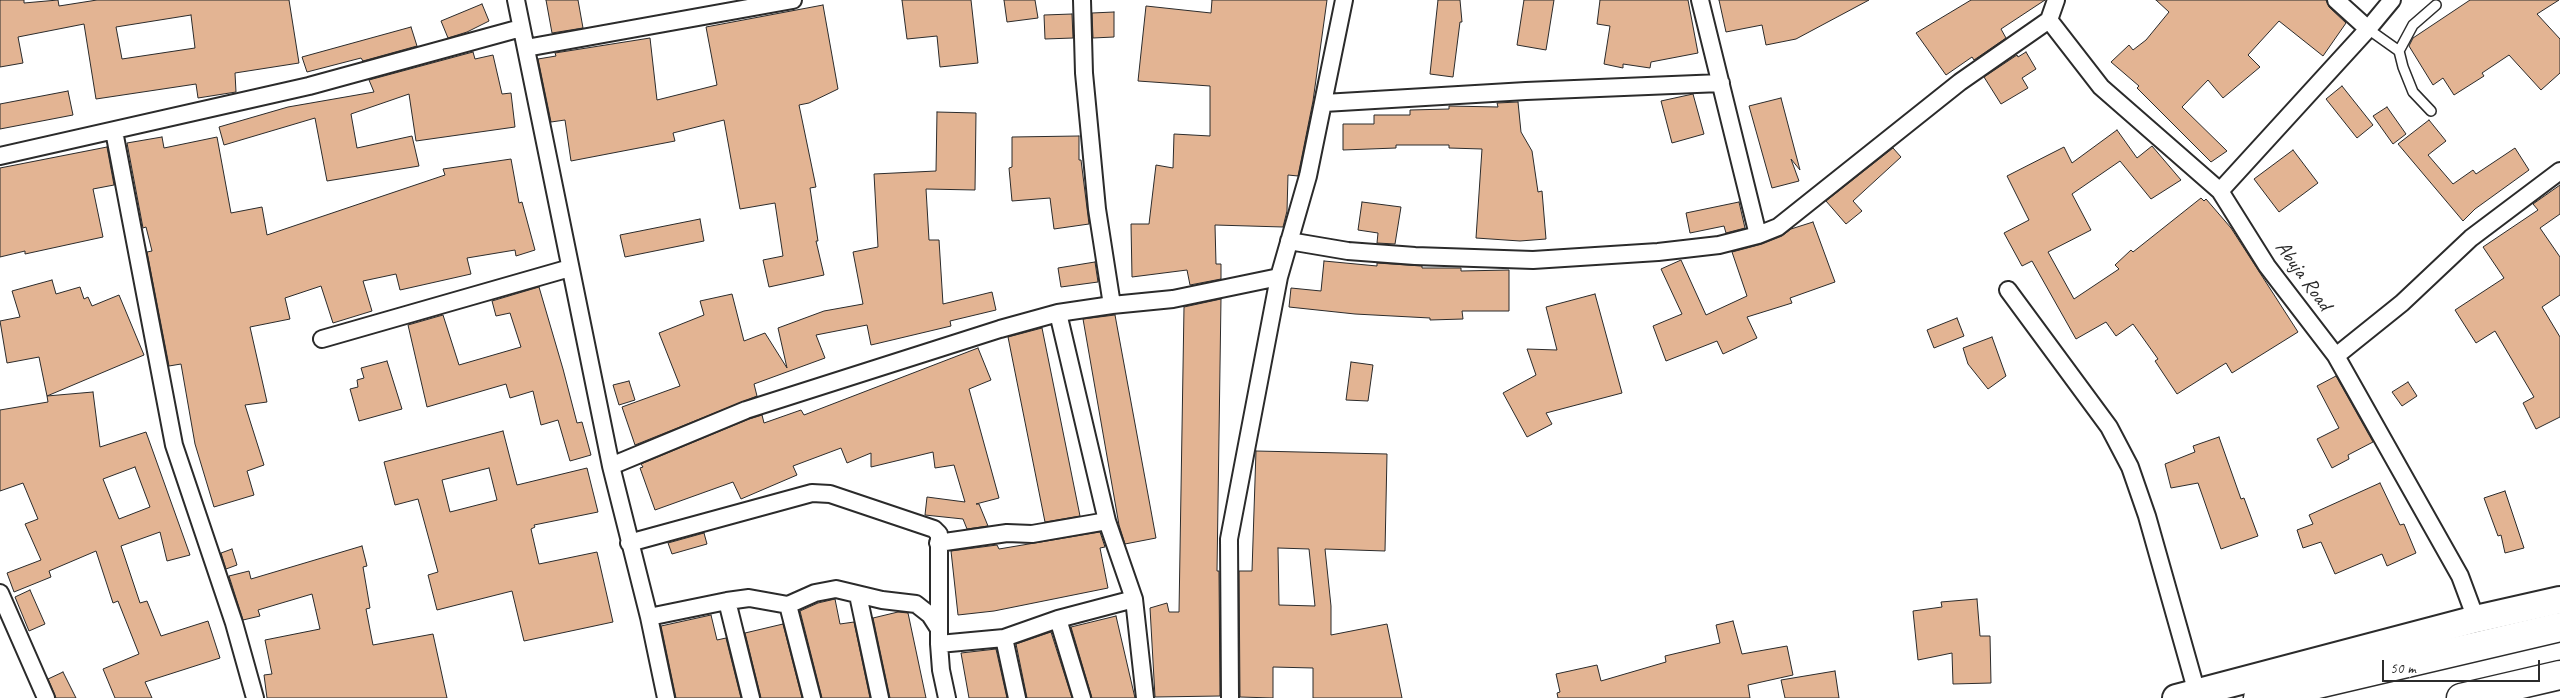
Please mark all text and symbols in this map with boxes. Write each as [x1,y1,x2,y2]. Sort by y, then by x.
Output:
street label: Abuja Road [2269,236,2337,316]
scale bar [2385,650,2542,682]
text: 50 m [2390,659,2416,678]

